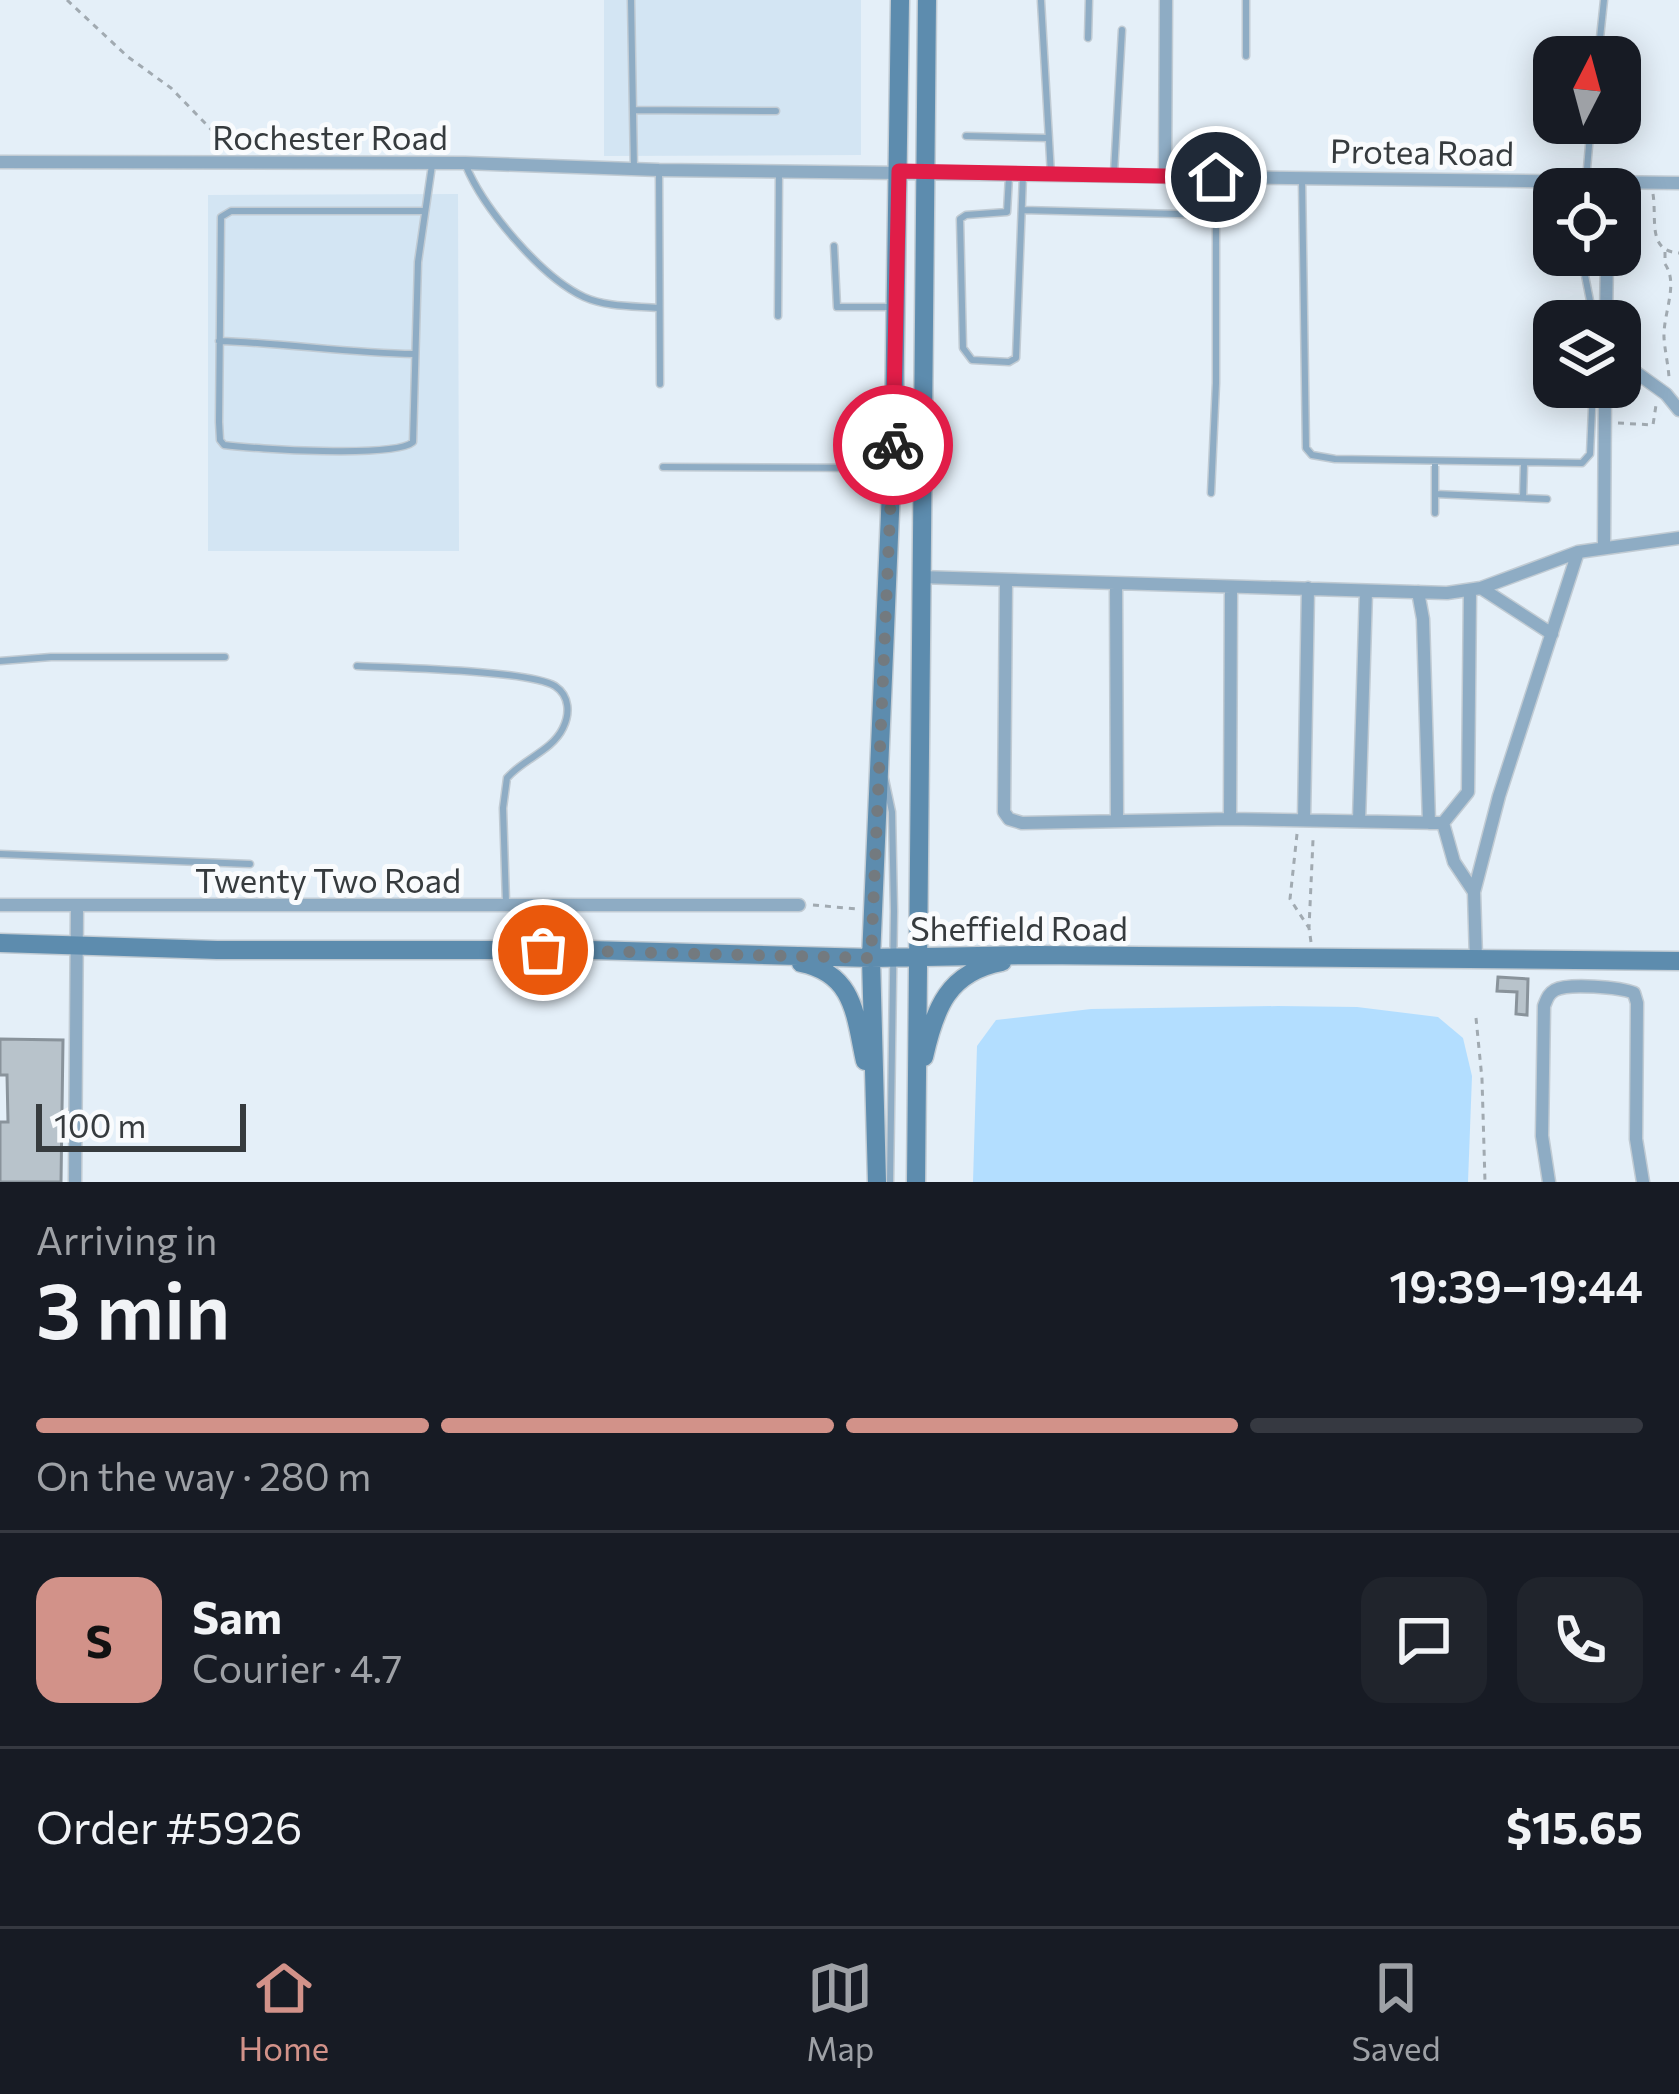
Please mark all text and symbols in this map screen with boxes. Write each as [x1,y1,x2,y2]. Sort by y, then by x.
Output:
north arrow [1533,36,1641,144]
map controls [1533,36,1641,408]
street label: Rochester Road [212,116,448,157]
pin [1165,126,1267,228]
street label: Protea Road [1330,129,1514,173]
icon: home [1183,144,1249,210]
button: locate [1533,168,1641,276]
button: layers [1533,300,1641,408]
courier [833,385,953,505]
icon: bike [860,412,926,478]
street label: Twenty Two Road [195,859,461,900]
pin [492,899,594,1001]
street label: Sheffield Road [910,907,1128,948]
icon: bag [510,917,576,983]
scale bar [36,1098,246,1151]
text: 100 m [54,1104,146,1145]
text: Arriving in [36,1215,217,1263]
text: 19:39–19:44 [1389,1257,1643,1312]
text: 3 min [36,1260,230,1355]
text: On the way · 280 m [36,1451,371,1499]
button: chat [1361,1577,1487,1703]
button: phone [1517,1577,1643,1703]
text: Sam [192,1588,282,1643]
text: S [85,1612,113,1667]
text: Courier · 4.7 [192,1643,402,1691]
text: Order #5926 [36,1798,302,1853]
text: $15.65 [1506,1798,1643,1853]
tab: Home [239,1955,329,2068]
tab: Map [806,1955,874,2068]
tab: Saved [1351,1955,1440,2068]

